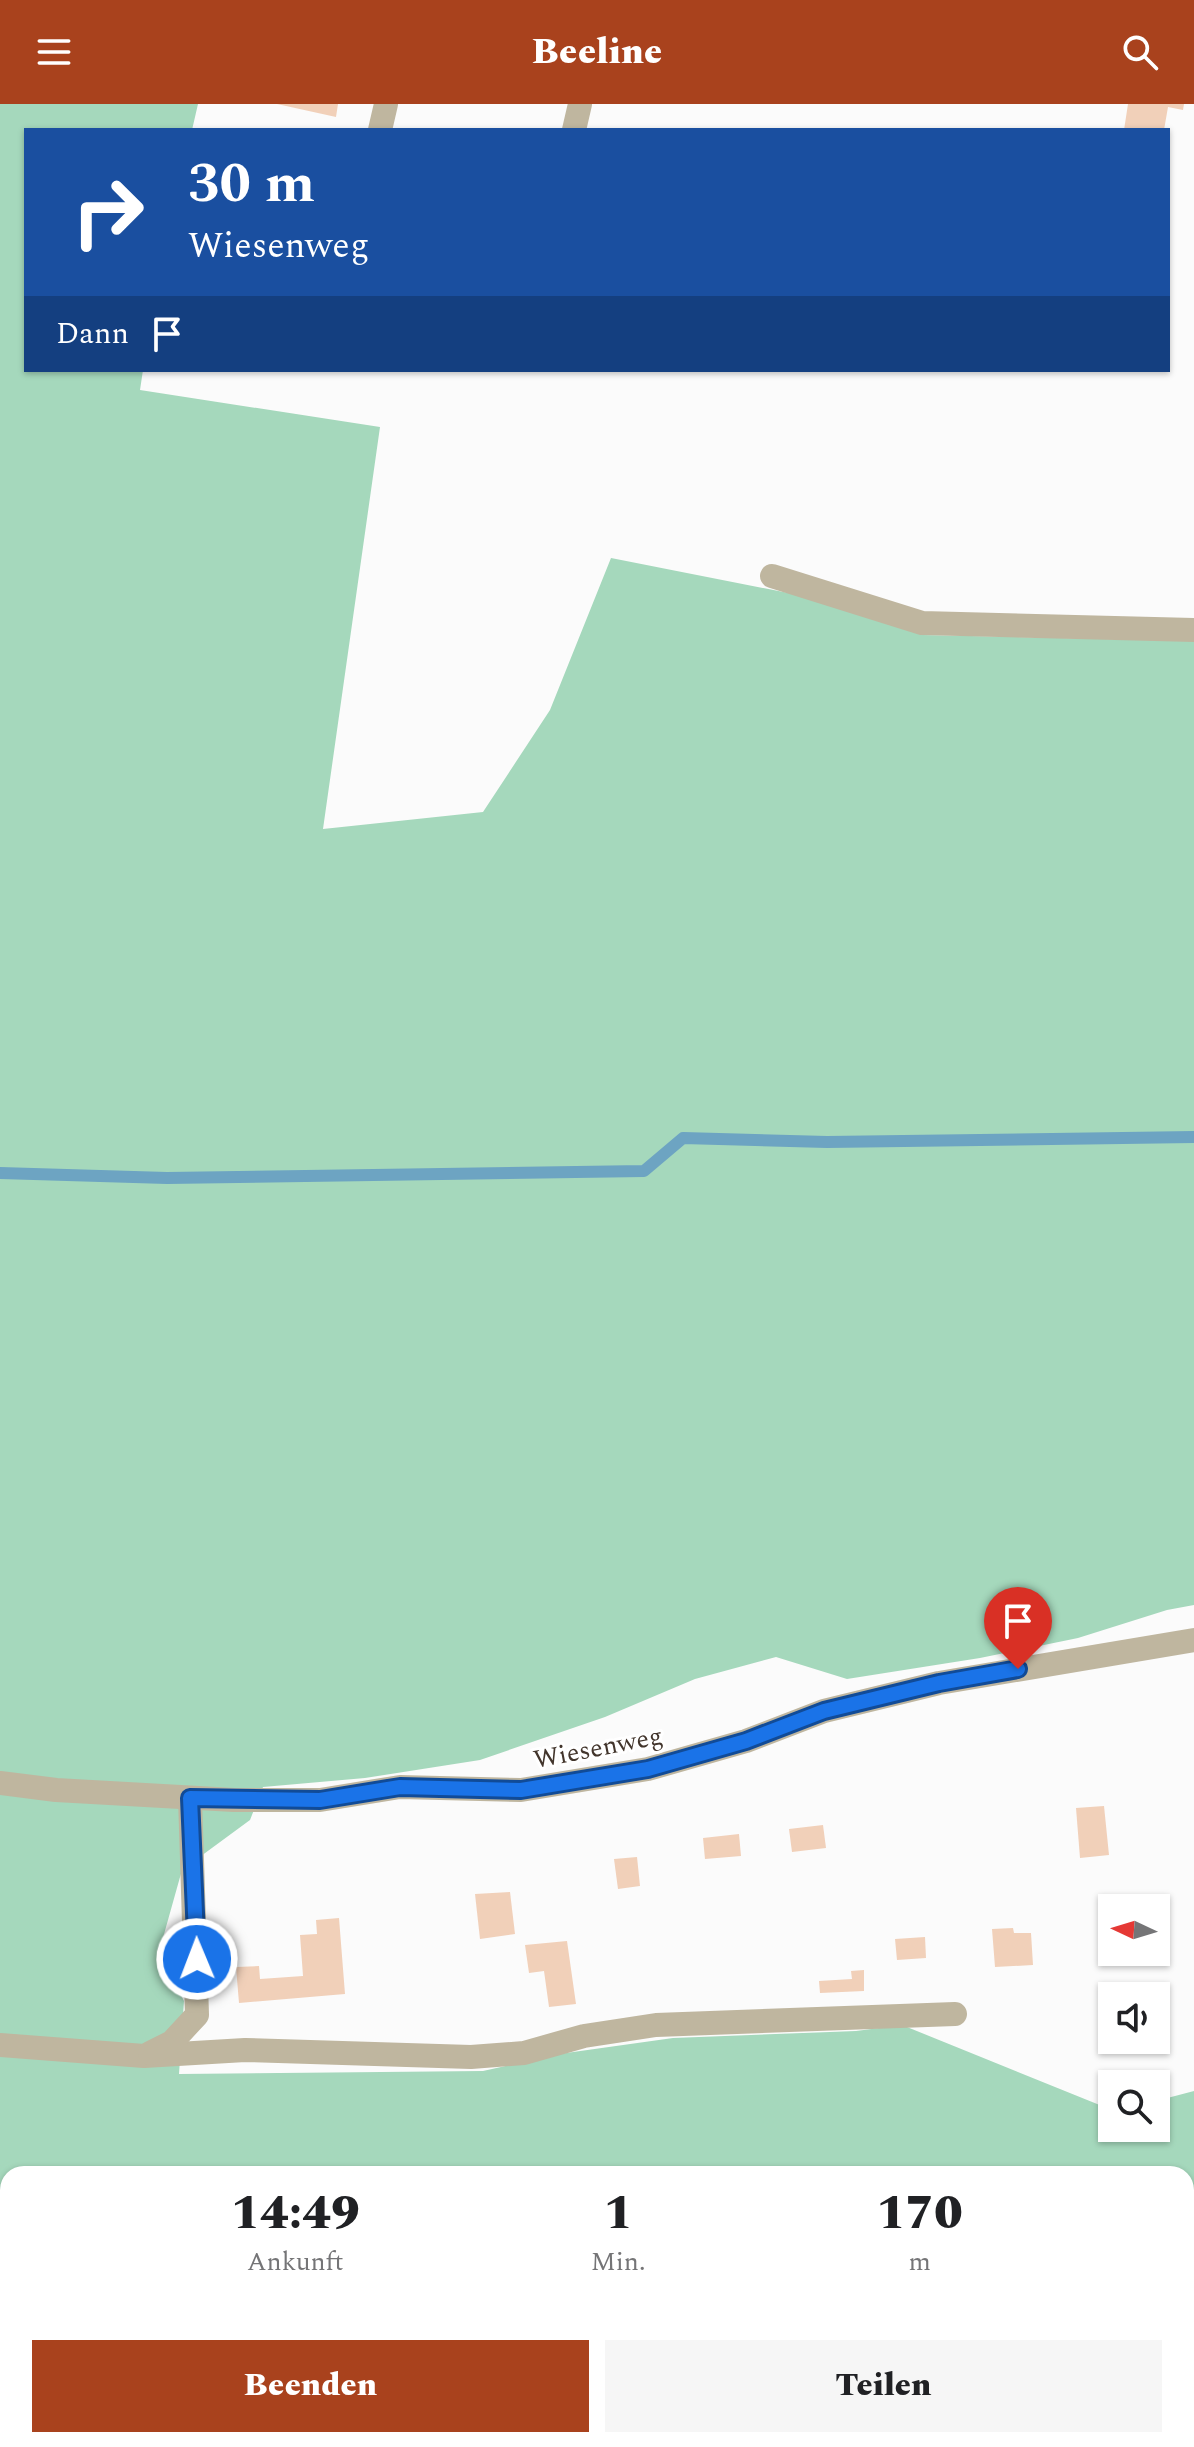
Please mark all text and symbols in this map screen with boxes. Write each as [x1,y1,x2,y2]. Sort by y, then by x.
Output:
text: Beeline [532,25,662,80]
icon: menu [32,30,76,74]
icon: search [1118,30,1162,74]
text: 30 m [188,142,315,227]
icon: right [56,160,160,264]
text: Wiesenweg [188,219,369,274]
text: Dann [56,311,129,357]
icon: arrive [145,312,189,356]
pin [984,1587,1052,1669]
icon: arrive [996,1599,1040,1643]
street label: Wiesenweg [530,1716,666,1780]
north arrow [1098,1894,1170,1966]
map controls [1098,1894,1170,2142]
position arrow [155,1917,239,2001]
button: sound [1098,1982,1170,2054]
button: search [1098,2070,1170,2142]
text: 14:49 [231,2177,360,2250]
text: 1 [604,2177,633,2250]
text: 170 [877,2177,963,2250]
text: Ankunft [247,2242,344,2282]
text: Min. [591,2242,645,2282]
text: m [909,2242,931,2282]
button: Beenden [32,2340,589,2432]
button: Teilen [605,2340,1162,2432]

